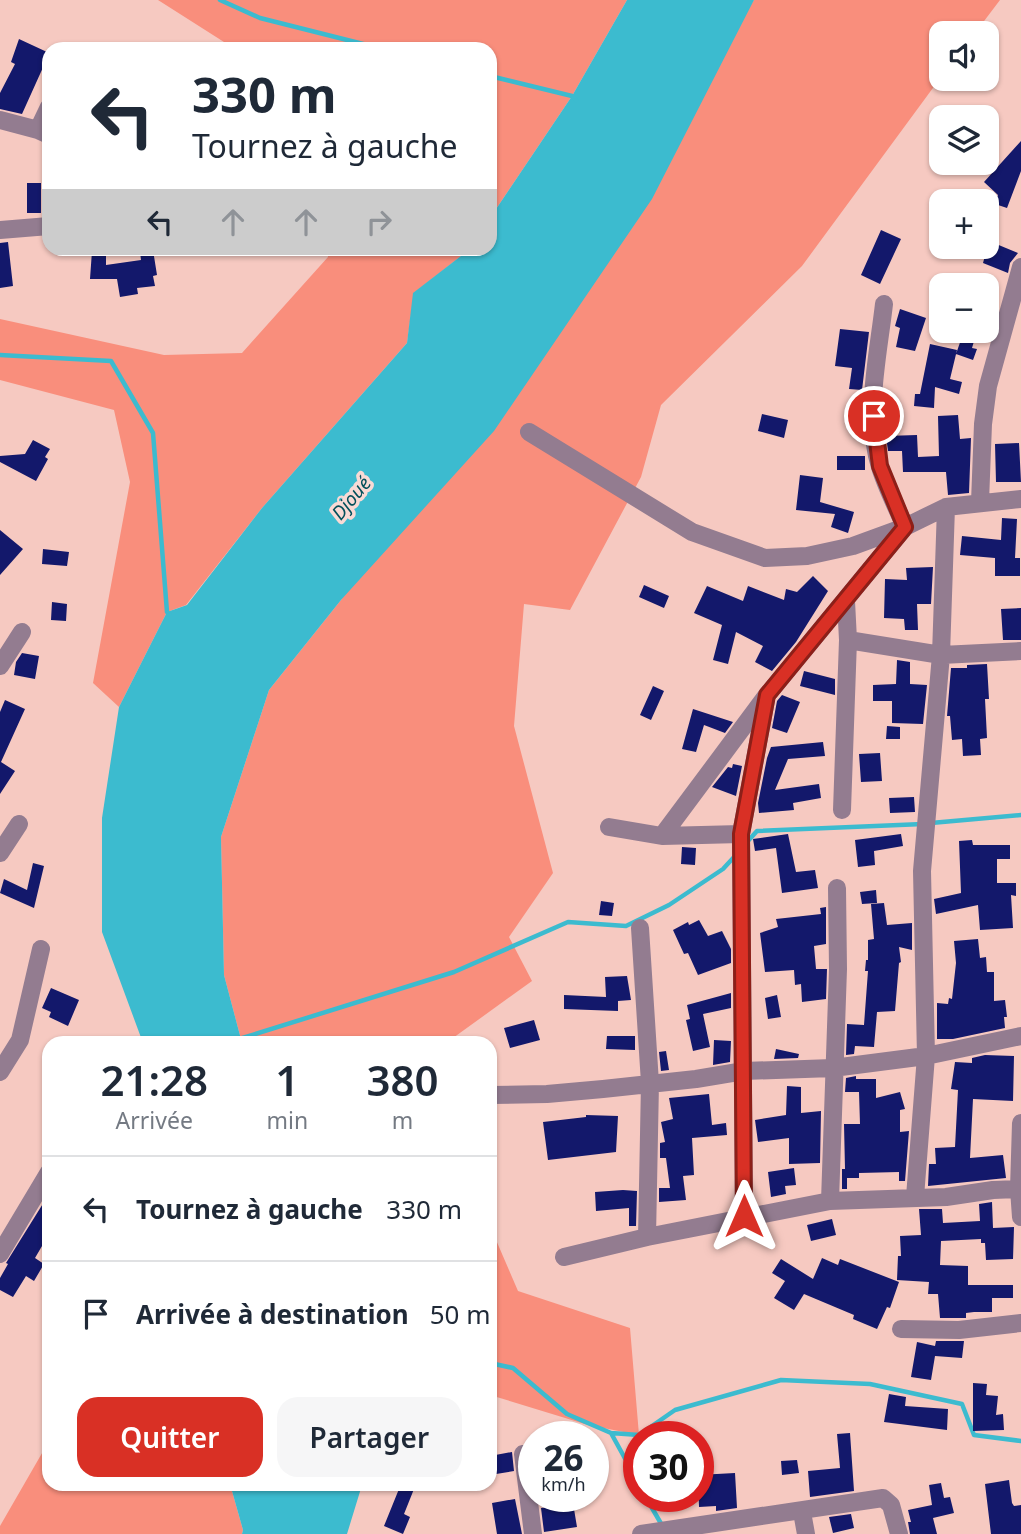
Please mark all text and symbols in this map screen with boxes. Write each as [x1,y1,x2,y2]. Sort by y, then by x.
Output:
map controls [929,21,999,343]
button: sound [929,21,999,91]
text: 330 m [192,61,337,127]
icon: left [77,70,168,161]
button: layers [929,105,999,175]
text: Tournez à gauche [192,124,458,167]
button: + [929,189,999,259]
icon: left [141,203,179,241]
icon: ahead [214,203,252,241]
icon: ahead [287,203,325,241]
icon: right [360,203,398,241]
button: − [929,273,999,343]
pin [844,386,904,446]
icon: arrive [855,397,893,435]
water label: Djoué [325,471,377,525]
text: 21:28 [100,1051,208,1108]
text: 1 [275,1051,299,1108]
text: 380 [367,1051,439,1108]
text: Arrivée [116,1104,193,1136]
text: min [266,1104,308,1136]
text: m [392,1104,413,1136]
position arrow [707,1179,781,1253]
icon: left [77,1190,115,1228]
text: Tournez à gauche [136,1191,363,1227]
text: 330 m [386,1191,462,1227]
icon: arrive [77,1295,115,1333]
text: Arrivée à destination [136,1296,409,1332]
text: 50 m [430,1296,491,1332]
button: Quitter [77,1397,263,1477]
button: Partager [277,1397,462,1477]
speed limit sign: 30 [623,1421,714,1512]
text: 26 [543,1434,584,1481]
text: km/h [541,1472,586,1496]

